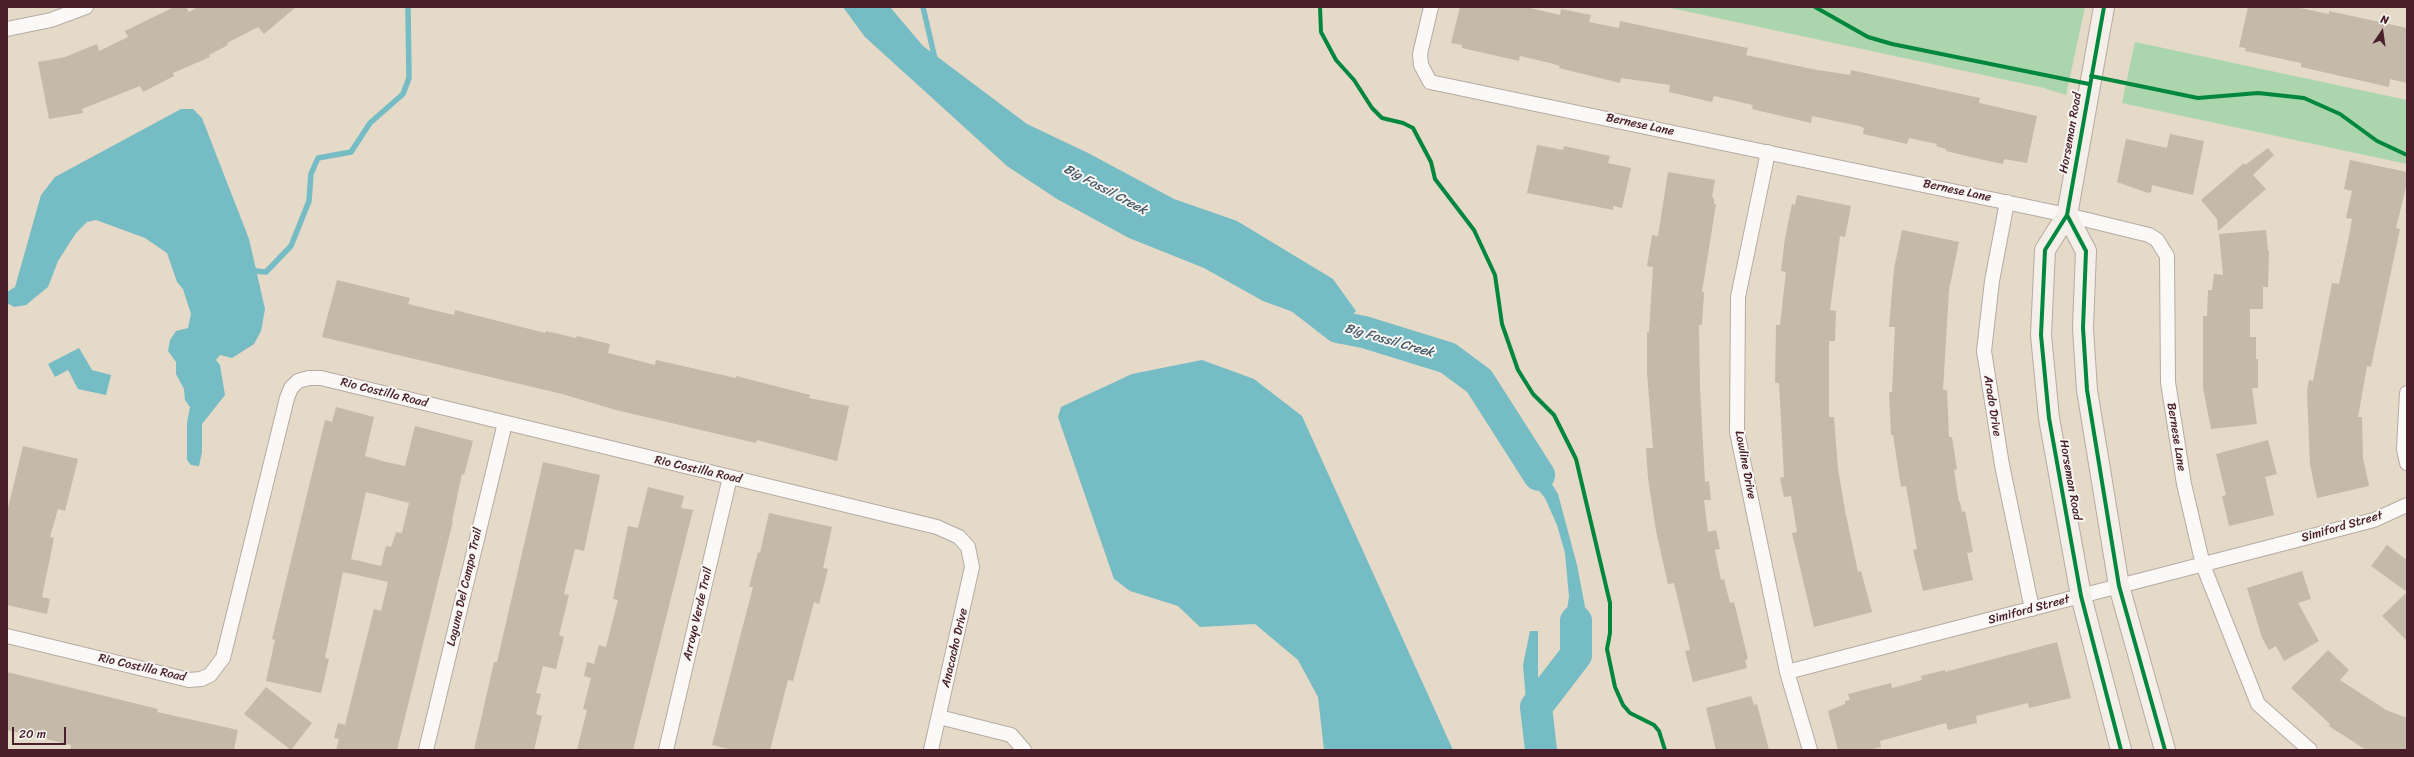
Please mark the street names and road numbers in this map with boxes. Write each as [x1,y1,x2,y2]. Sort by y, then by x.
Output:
street label: Horseman Road [2057,91,2085,175]
street label: Bernese Lane [1605,111,1675,139]
street label: Bernese Lane [1922,177,1992,205]
street label: Arado Drive [1980,374,2004,438]
street label: Rio Costilla Road [339,375,429,411]
street label: Bernese Lane [2163,402,2189,472]
street label: Lowline Drive [1731,430,1759,500]
street label: Horseman Road [2056,438,2084,522]
street label: Rio Costilla Road [653,453,743,487]
street label: Simiford Street [2300,509,2384,545]
street label: Laguna Del Campo Trail [444,526,486,648]
street label: Arroyo Verde Trail [680,566,716,662]
street label: Simiford Street [1987,592,2071,628]
street label: Anacacho Drive [939,607,971,689]
street label: Rio Costilla Road [97,651,187,685]

